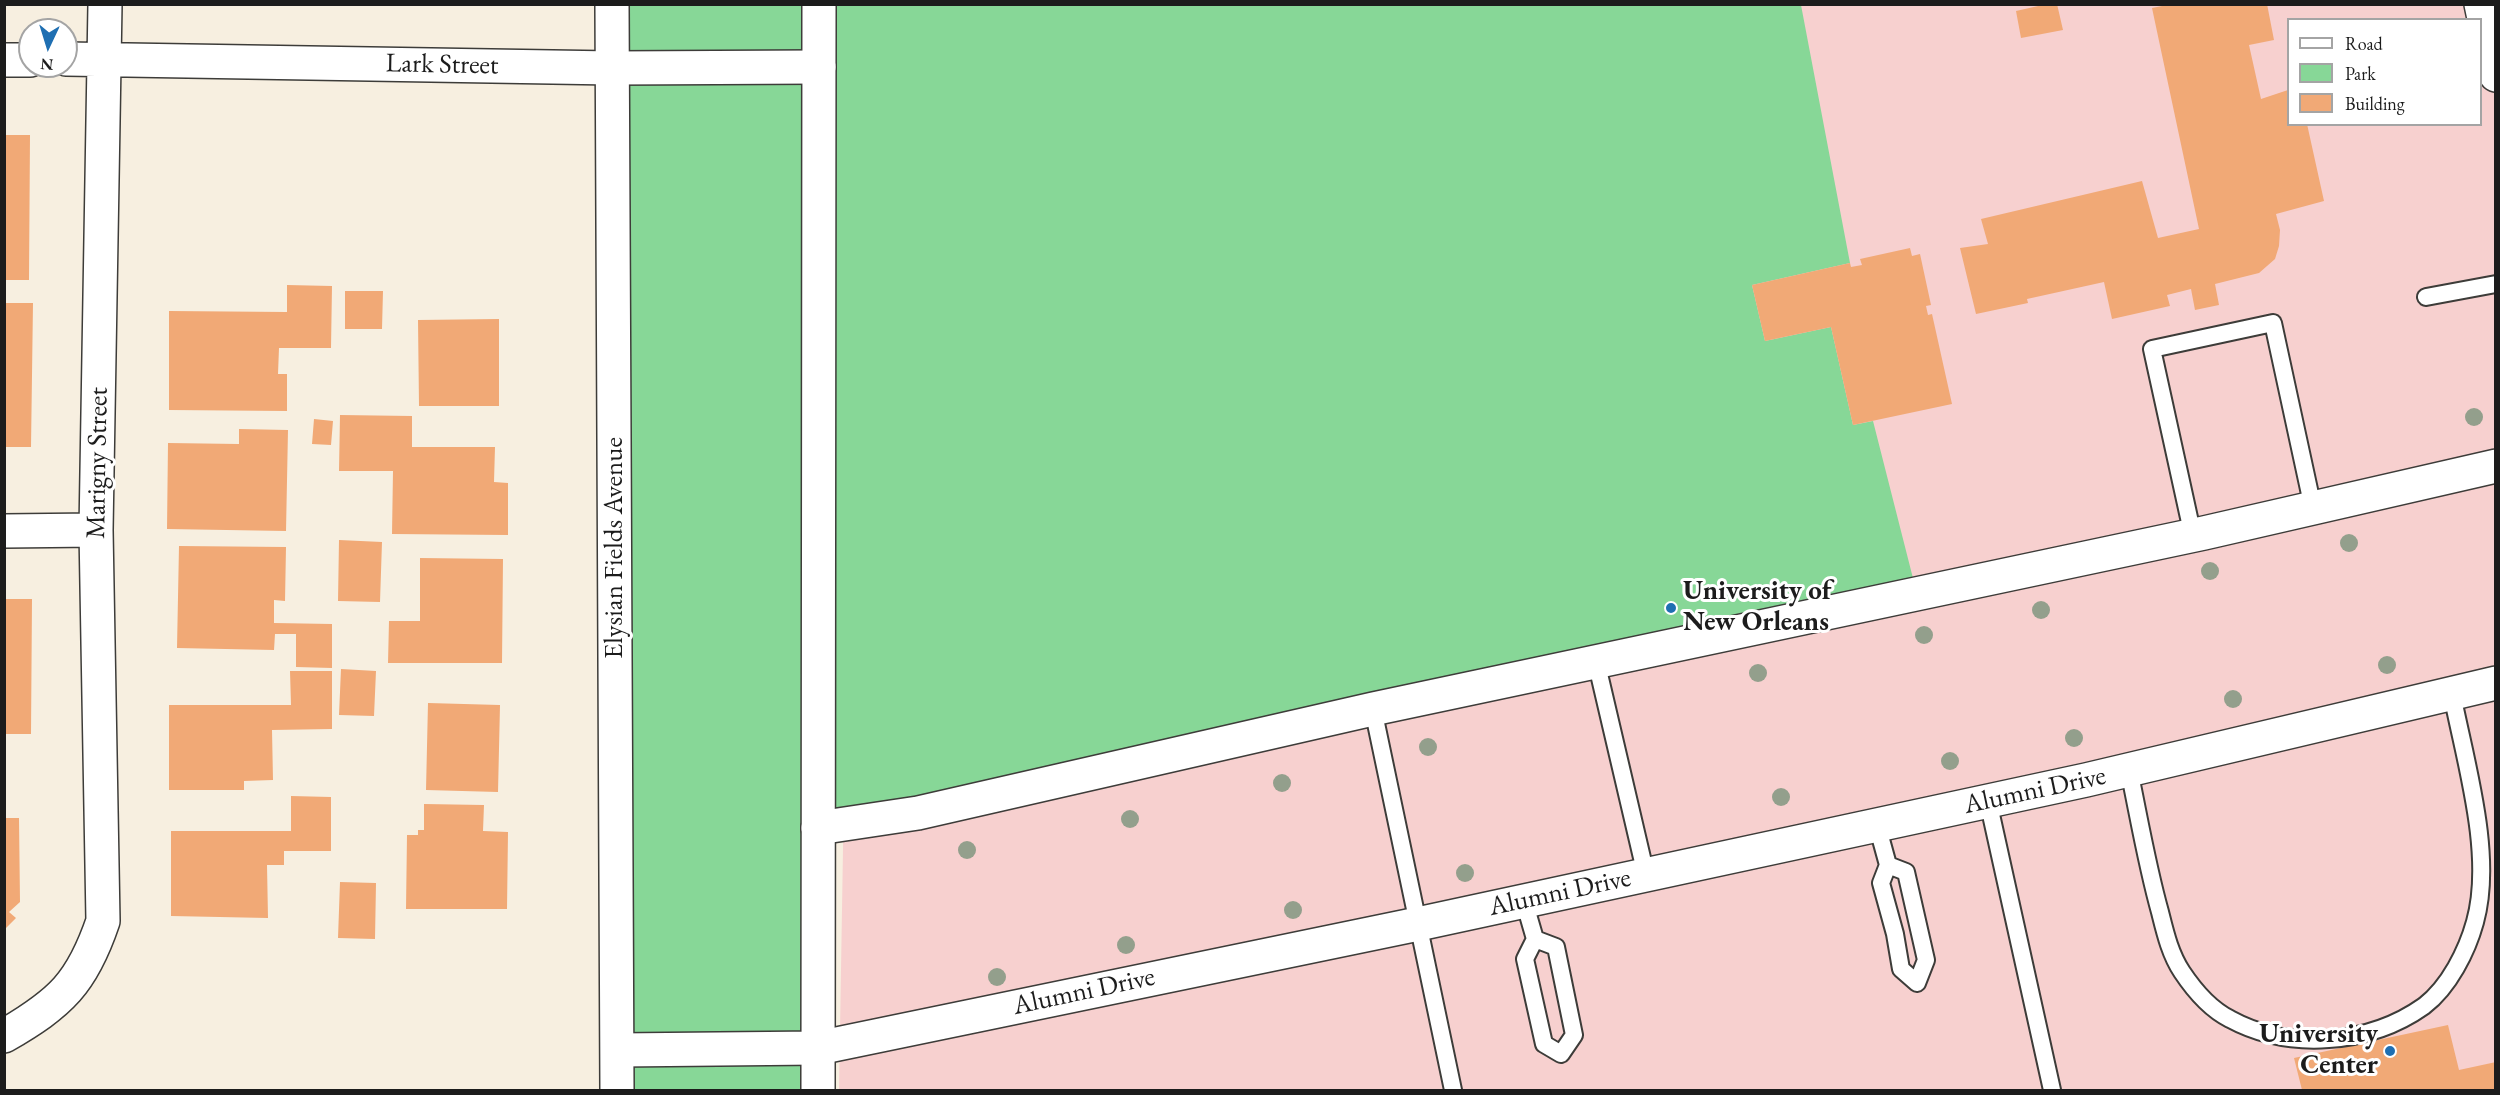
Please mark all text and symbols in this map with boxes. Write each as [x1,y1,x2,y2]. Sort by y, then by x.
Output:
north arrow [18,18,78,78]
legend [2287,18,2482,126]
text: Road [2345,32,2383,55]
street label: Lark Street [385,48,499,82]
text: N [40,54,54,75]
text: Park [2345,62,2376,85]
text: Building [2345,92,2405,115]
street label: Marigny Street [80,387,116,539]
street label: Elysian Fields Avenue [599,437,631,659]
place label: University of New Orleans [1683,576,1832,639]
marker: University of New Orleans [1664,601,1678,615]
street label: Alumni Drive [1961,760,2109,822]
street label: Alumni Drive [1486,862,1634,924]
street label: Alumni Drive [1010,961,1158,1023]
place label: University Center [2259,1019,2378,1082]
marker: University Center [2383,1044,2397,1058]

